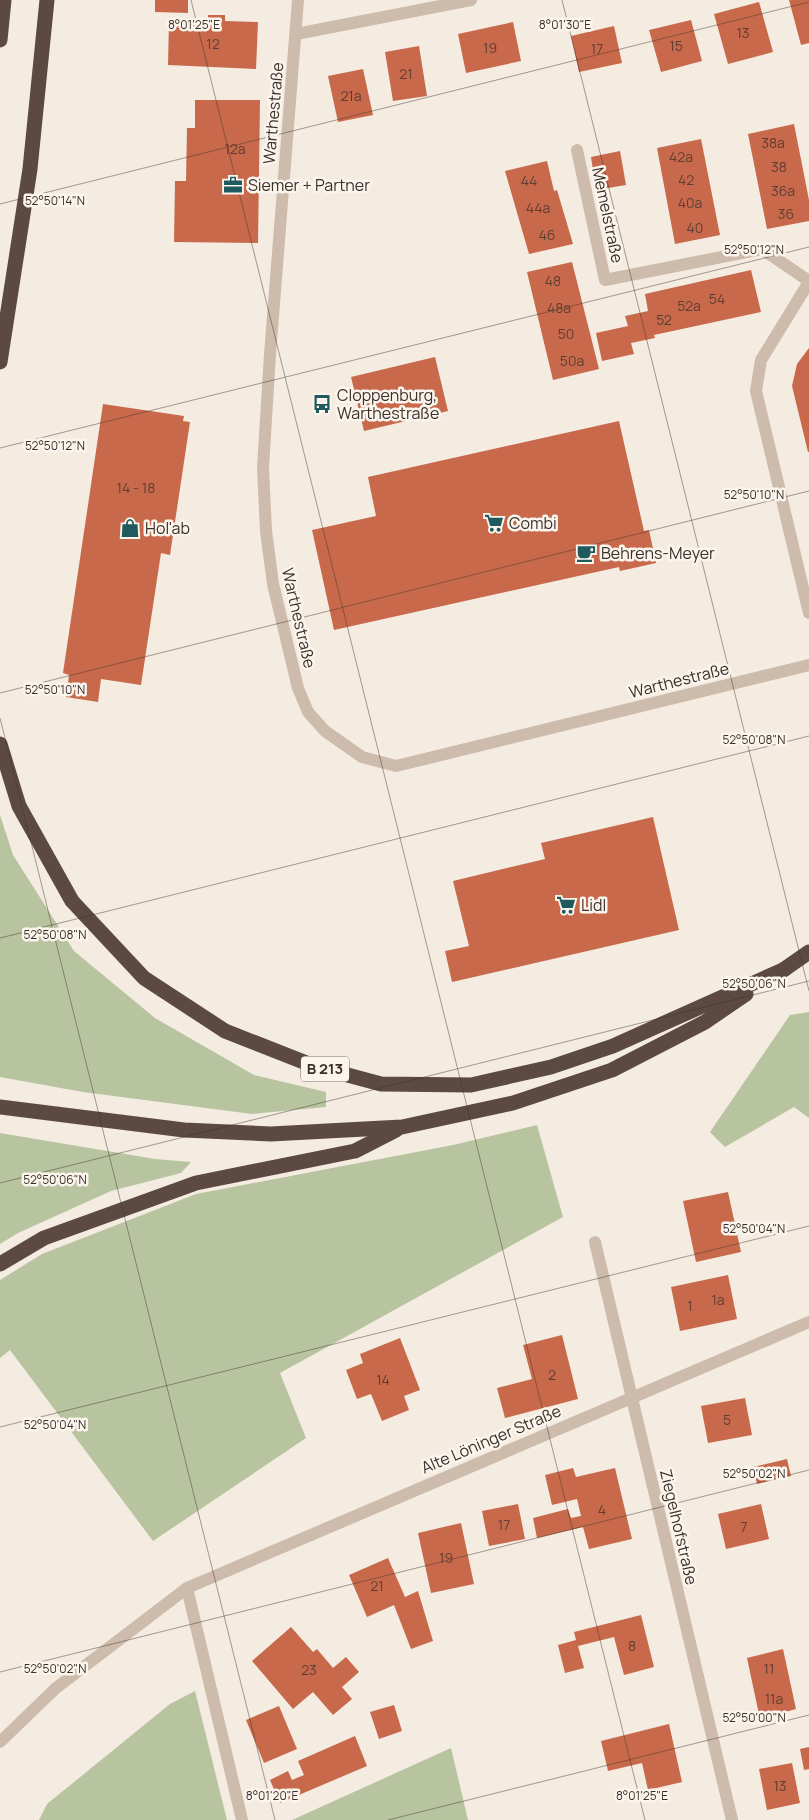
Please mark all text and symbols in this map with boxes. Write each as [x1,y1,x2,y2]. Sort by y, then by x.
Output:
text: 8°01'25"E [168,16,220,33]
text: 8°01'30"E [539,16,591,33]
house number: 13 [736,23,750,42]
house number: 12 [206,34,220,53]
house number: 15 [669,36,683,55]
house number: 19 [483,38,497,57]
house number: 17 [591,39,603,58]
street label: Warthestraße [258,61,288,165]
house number: 21 [399,64,413,83]
house number: 21a [340,86,362,105]
house number: 38a [761,133,785,152]
house number: 12a [224,139,246,158]
house number: 42a [669,147,693,166]
house number: 38 [771,157,787,176]
street label: Memelstraße [587,165,629,265]
house number: 42 [678,170,694,189]
house number: 44 [521,171,537,190]
office icon: Siemer + Partner [222,174,244,196]
place label: Siemer + Partner [248,174,370,196]
house number: 36a [771,181,795,200]
text: 52°50'14"N [25,192,85,209]
house number: 40a [678,193,702,212]
house number: 44a [526,198,550,217]
house number: 36 [778,204,794,223]
house number: 40 [687,218,703,237]
house number: 46 [539,225,555,244]
text: 52°50'12"N [724,241,784,258]
house number: 48 [545,271,561,290]
house number: 54 [709,289,725,308]
house number: 52a [677,296,701,315]
house number: 48a [547,298,571,317]
house number: 52 [656,310,672,329]
house number: 50 [558,324,574,343]
house number: 50a [560,351,584,370]
place label: Cloppenburg, Warthestraße [337,384,439,424]
bus stop icon: Cloppenburg, Warthestraße [311,393,333,415]
text: 52°50'12"N [25,437,85,454]
house number: 14 - 18 [117,478,155,497]
text: 52°50'10"N [724,486,784,503]
supermarket icon: Combi [483,512,505,534]
place label: Combi [509,512,557,534]
shop icon: Hol'ab [119,517,141,539]
place label: Hol'ab [145,517,190,539]
cafe icon: Behrens-Meyer [575,542,597,564]
place label: Behrens-Meyer [601,542,715,564]
street label: Warthestraße [277,566,321,670]
street label: Warthestraße [627,657,731,703]
text: 52°50'10"N [25,681,85,698]
text: 52°50'08"N [723,731,785,748]
supermarket icon: Lidl [555,894,577,916]
place label: Lidl [581,894,606,916]
text: 52°50'08"N [24,926,86,943]
text: 52°50'06"N [722,975,786,992]
road number: B 213 [301,1056,349,1082]
text: 52°50'06"N [23,1171,87,1188]
text: 52°50'04"N [723,1220,785,1237]
house number: 1a [711,1290,725,1309]
house number: 1 [687,1296,693,1315]
house number: 2 [548,1365,556,1384]
house number: 14 [376,1370,390,1389]
street label: Alte Löninger Straße [418,1400,564,1478]
house number: 5 [723,1410,731,1429]
text: 52°50'04"N [24,1416,86,1433]
text: 52°50'02"N [723,1465,785,1482]
street label: Ziegelhofstraße [655,1467,703,1587]
house number: 4 [598,1500,606,1519]
house number: 17 [498,1515,510,1534]
house number: 7 [740,1517,748,1536]
house number: 19 [439,1548,453,1567]
house number: 21 [370,1576,384,1595]
house number: 8 [628,1636,636,1655]
house number: 11 [764,1659,774,1678]
text: 52°50'02"N [24,1660,86,1677]
house number: 23 [301,1660,317,1679]
house number: 11a [765,1689,783,1708]
text: 52°50'00"N [722,1709,786,1726]
house number: 13 [773,1776,787,1795]
text: 8°01'20"E [246,1787,298,1804]
text: 8°01'25"E [616,1787,668,1804]

